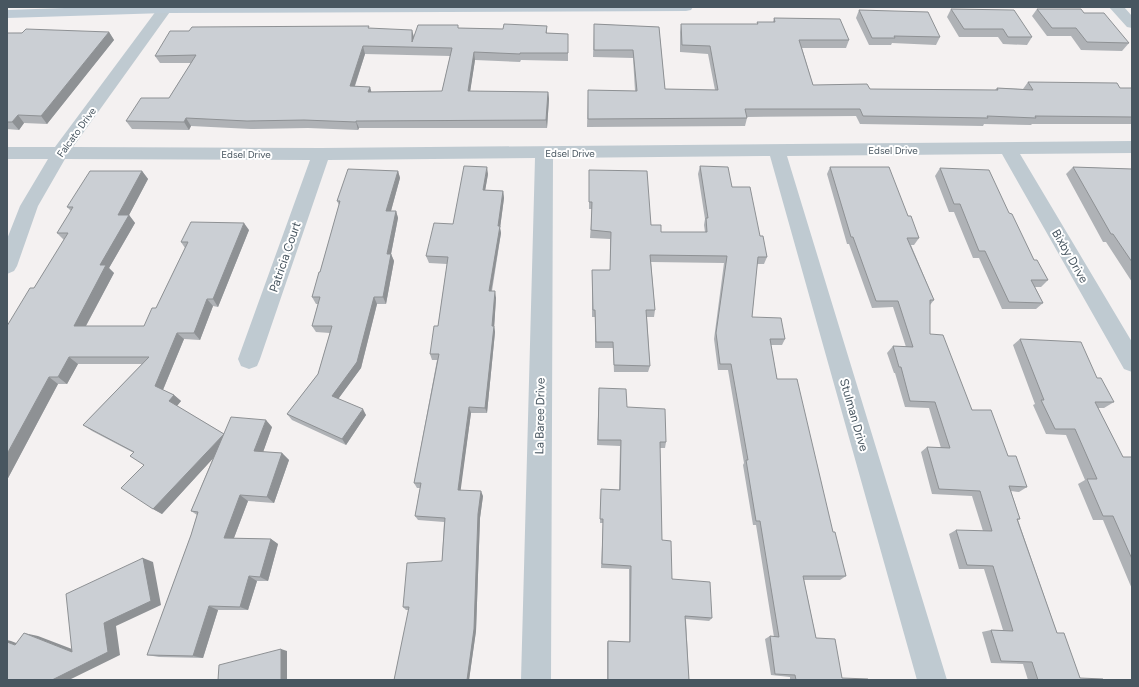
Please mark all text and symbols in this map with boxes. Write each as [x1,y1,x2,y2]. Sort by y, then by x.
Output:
street label: Falcato Drive [54,104,99,160]
street label: Edsel Drive [868,144,918,157]
street label: Edsel Drive [545,147,595,160]
street label: Edsel Drive [221,148,271,161]
street label: Patricia Court [266,219,304,294]
street label: Bixby Drive [1049,227,1091,286]
street label: La Baree Drive [532,377,548,454]
street label: Stulman Drive [837,377,871,453]

